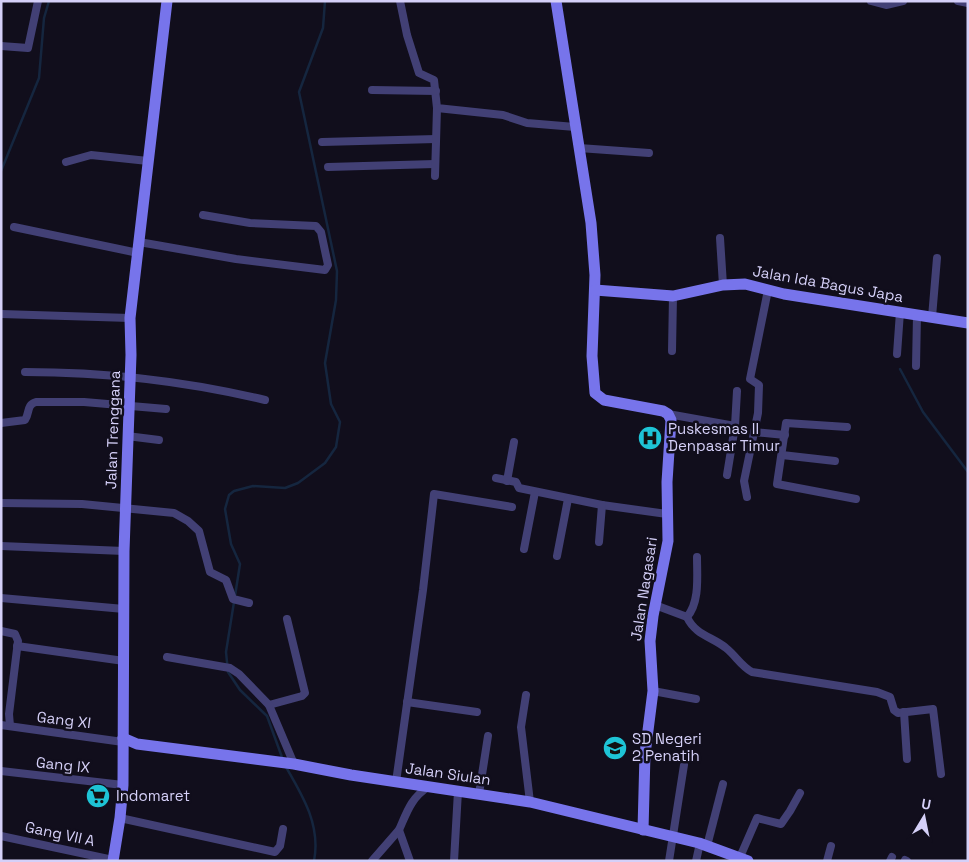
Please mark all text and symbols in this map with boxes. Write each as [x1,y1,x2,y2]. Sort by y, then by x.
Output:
street label: Jalan Ida Bagus Japa [751,261,905,306]
street label: Jalan Trenggana [101,370,124,490]
place label: Puskesmas II Denpasar Timur [668,419,780,455]
hospital icon: Puskesmas II Denpasar Timur [637,425,663,451]
street label: Jalan Nagasari [626,536,661,642]
street label: Gang XI [36,707,92,732]
place label: SD Negeri 2 Penatih [632,729,702,765]
school or university icon: SD Negeri 2 Penatih [602,735,628,761]
street label: Gang IX [35,752,92,777]
street label: Jalan Siulan [404,758,492,789]
supermarket icon: Indomaret [85,783,111,809]
place label: Indomaret [116,786,190,805]
north arrow [899,792,949,842]
text: U [920,795,932,814]
street label: Gang VII A [24,817,97,850]

